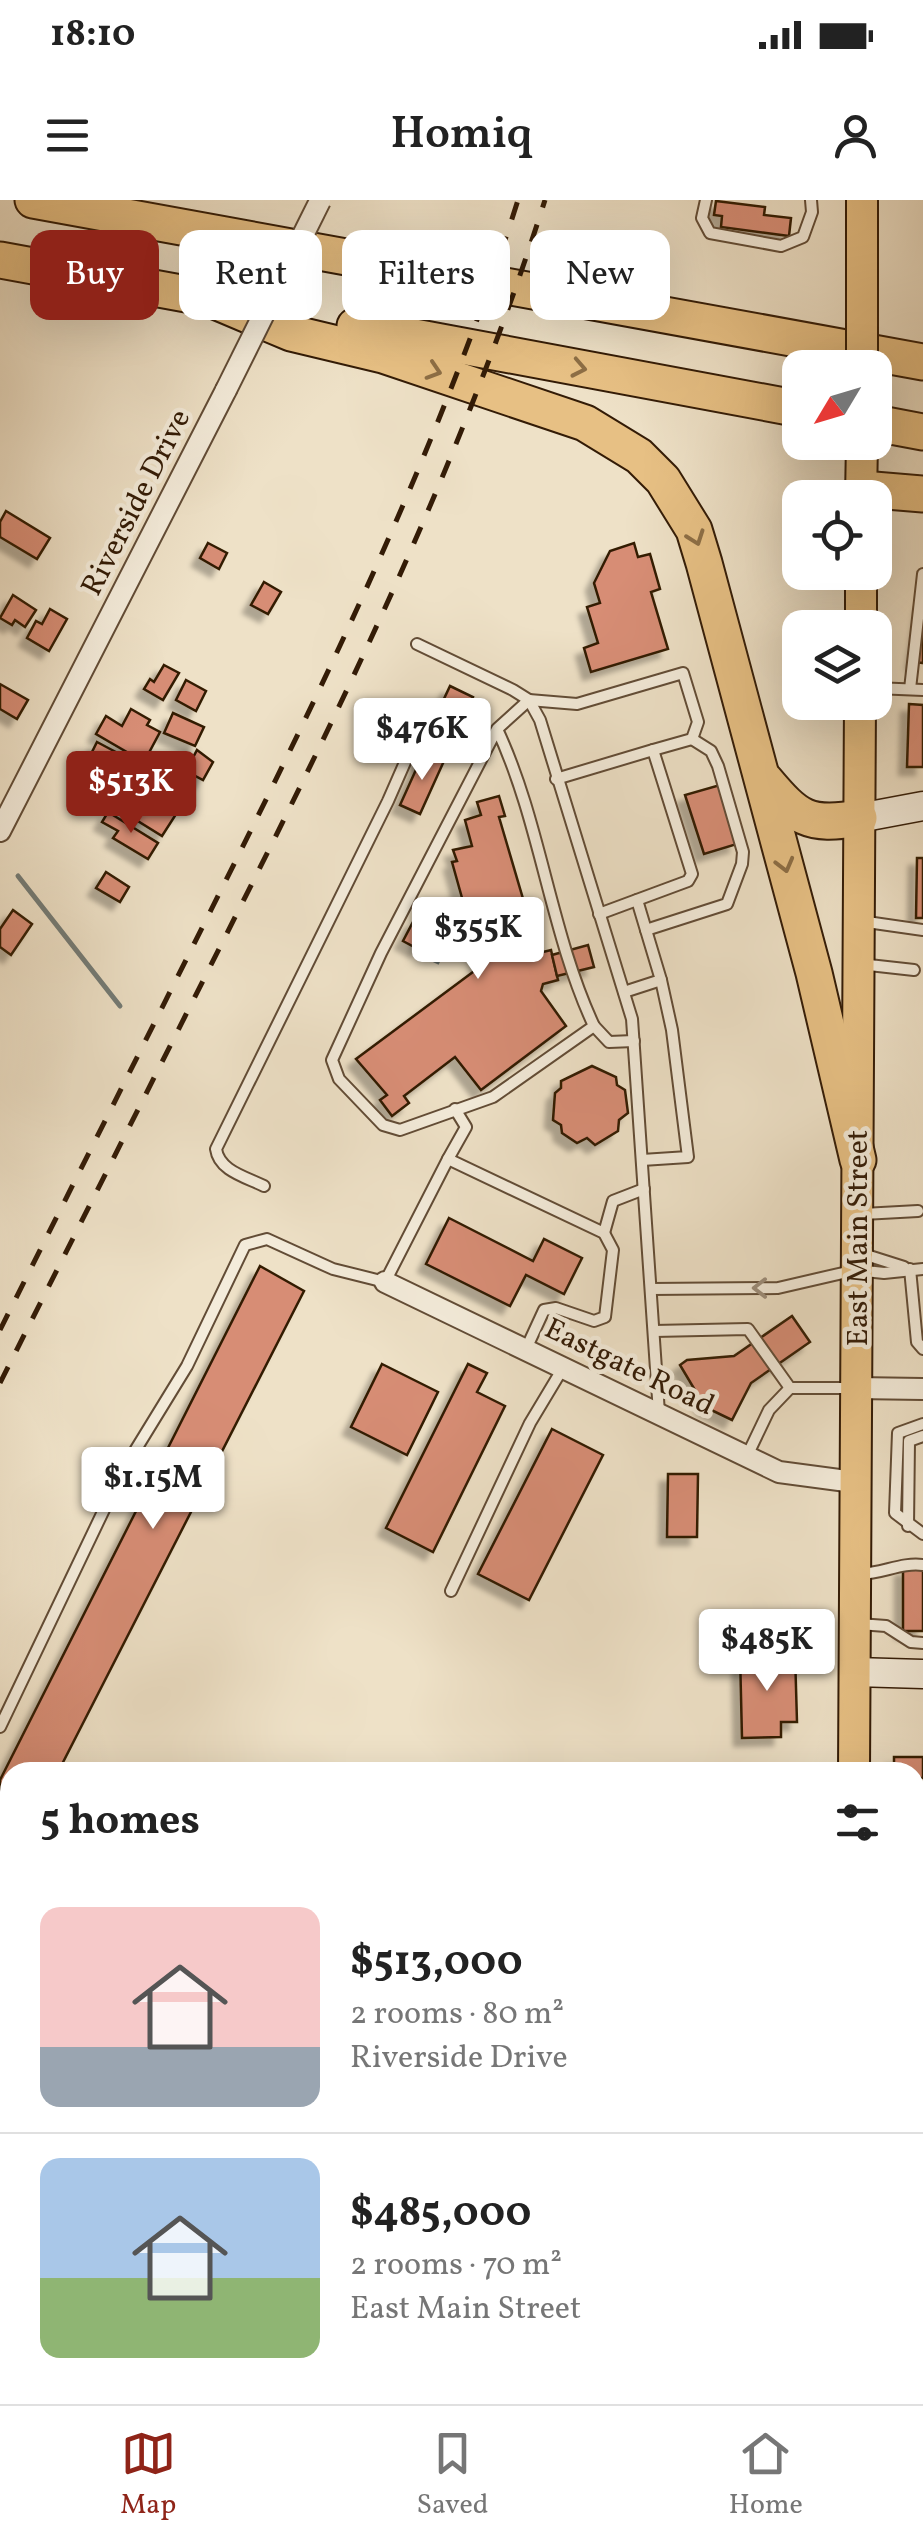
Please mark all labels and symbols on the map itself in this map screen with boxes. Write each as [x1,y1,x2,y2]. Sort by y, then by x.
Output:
north arrow [782,350,892,460]
one-way arrow [571,357,587,378]
one-way arrow [424,359,441,380]
street label: Riverside Drive [72,402,202,603]
one-way arrow [684,529,705,546]
pin: $476K [352,698,492,783]
pin: $513K [61,751,201,836]
one-way arrow [773,856,794,873]
pin: $355K [408,897,548,982]
street label: East Main Street [838,1130,880,1346]
one-way arrow [752,1277,768,1299]
street label: Eastgate Road [537,1309,721,1427]
pin: $1.15M [72,1447,234,1532]
pin: $485K [697,1609,837,1694]

